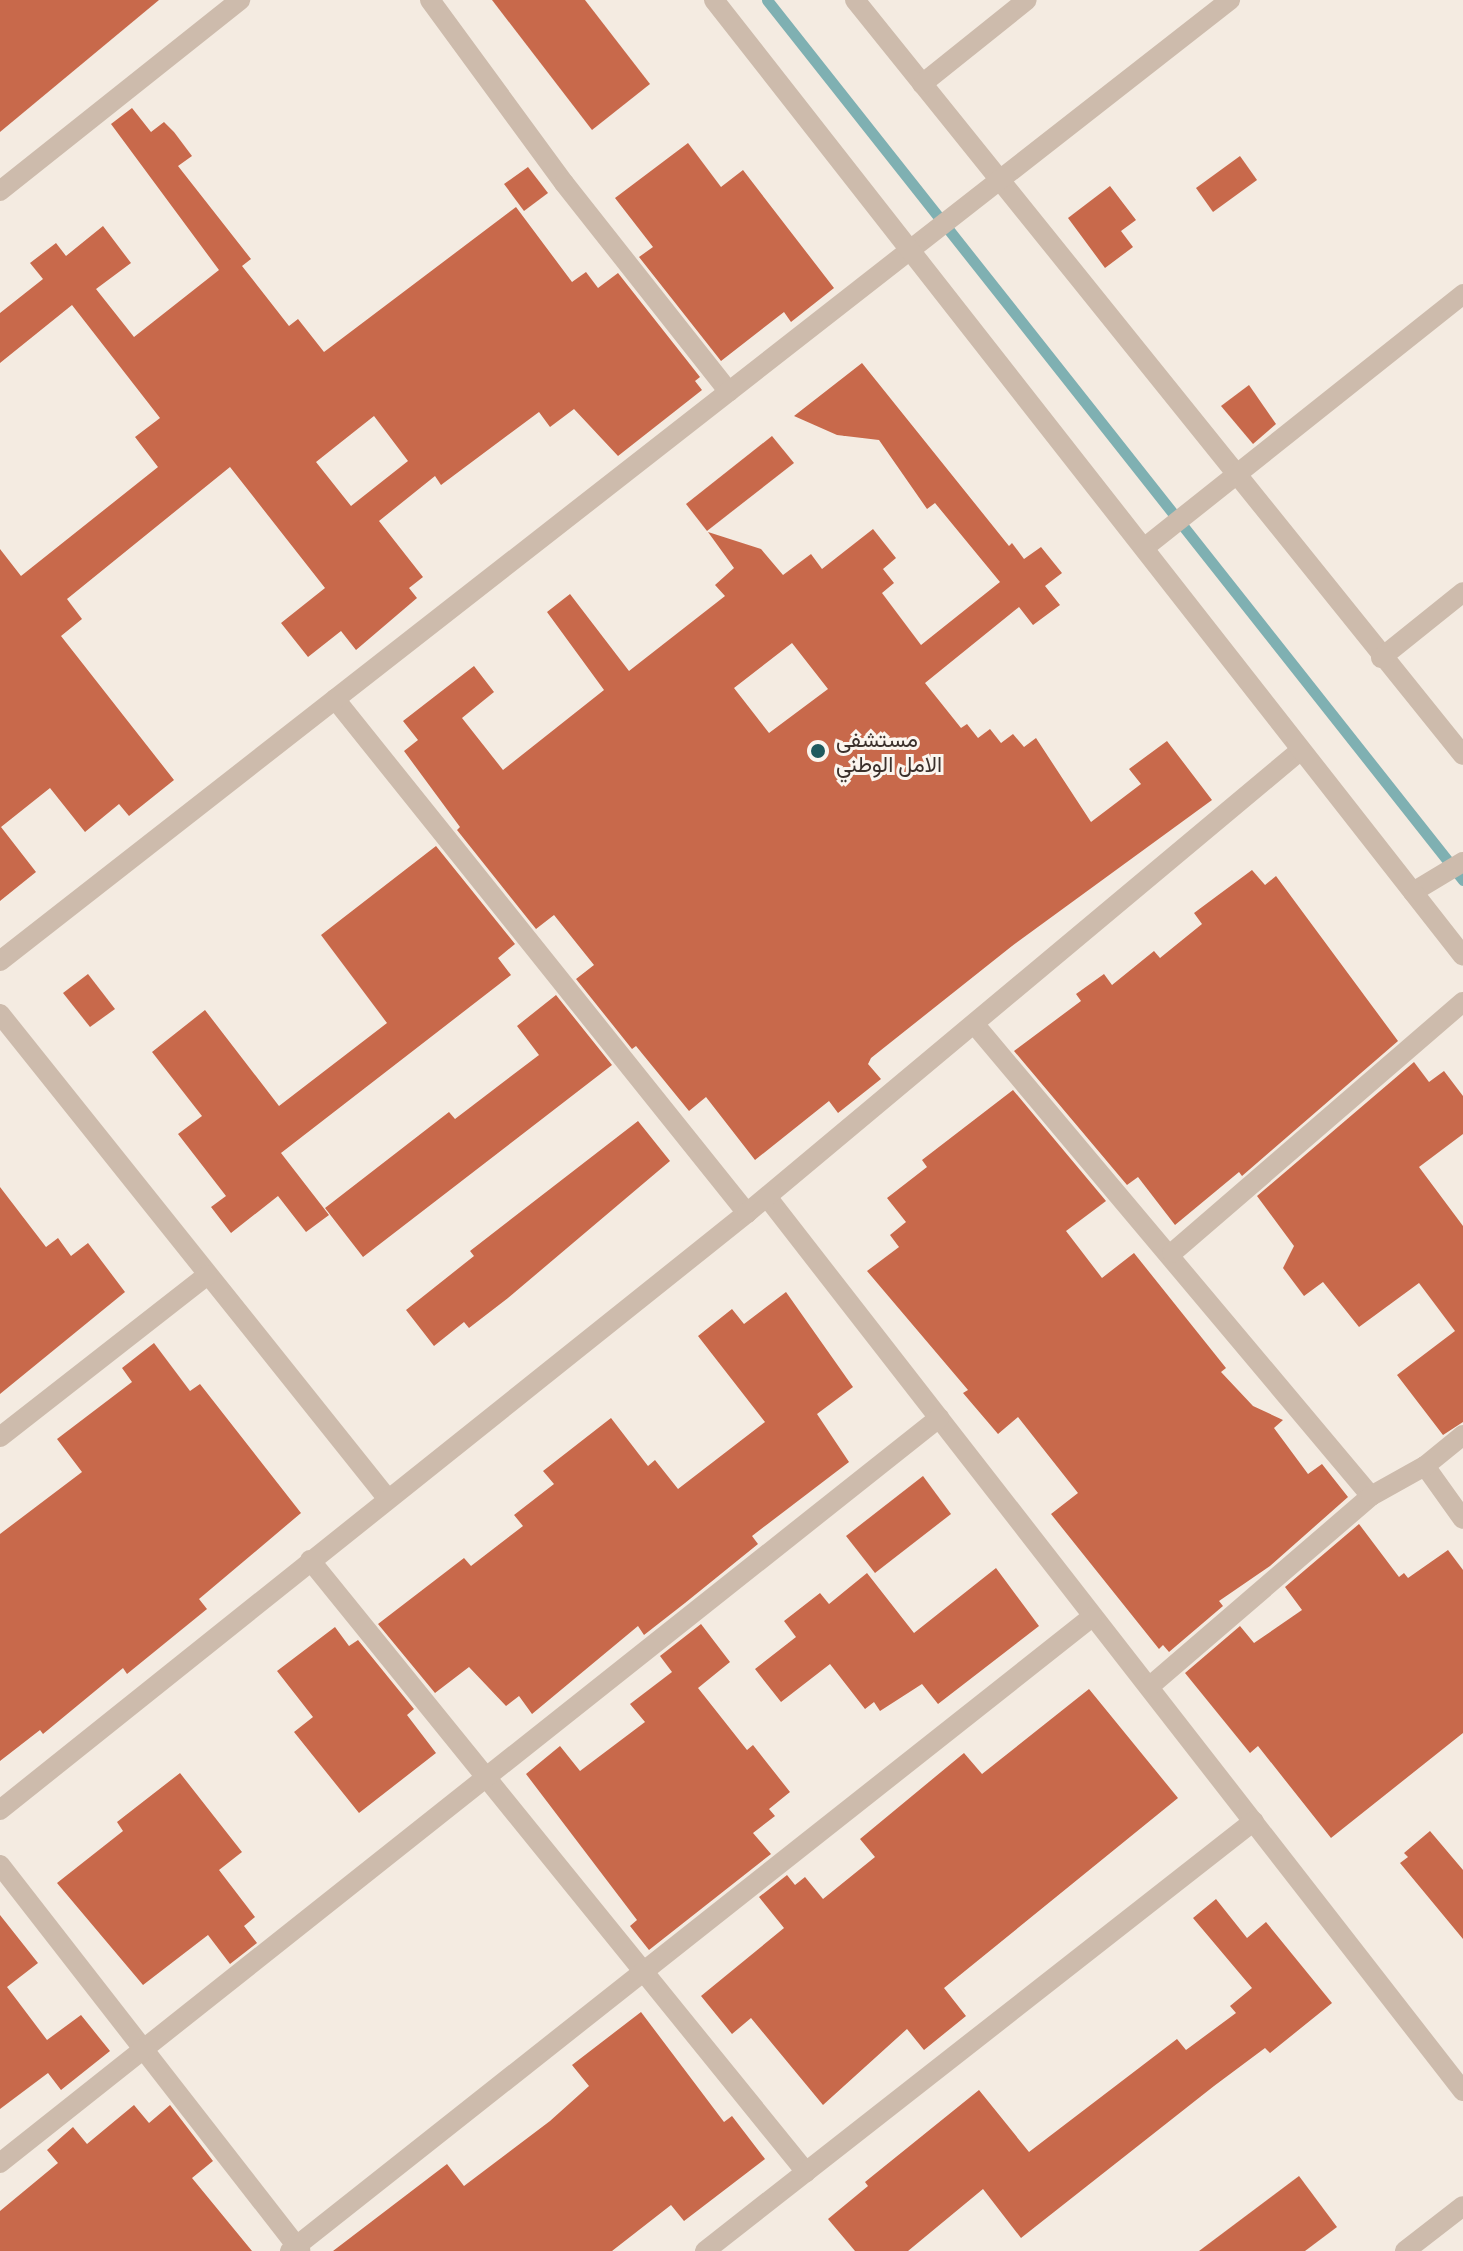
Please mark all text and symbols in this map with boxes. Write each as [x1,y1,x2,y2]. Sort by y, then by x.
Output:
place label: مستشفى الامل الوطني [836,725,942,776]
marker: مستشفى الامل الوطني [807,740,829,762]

